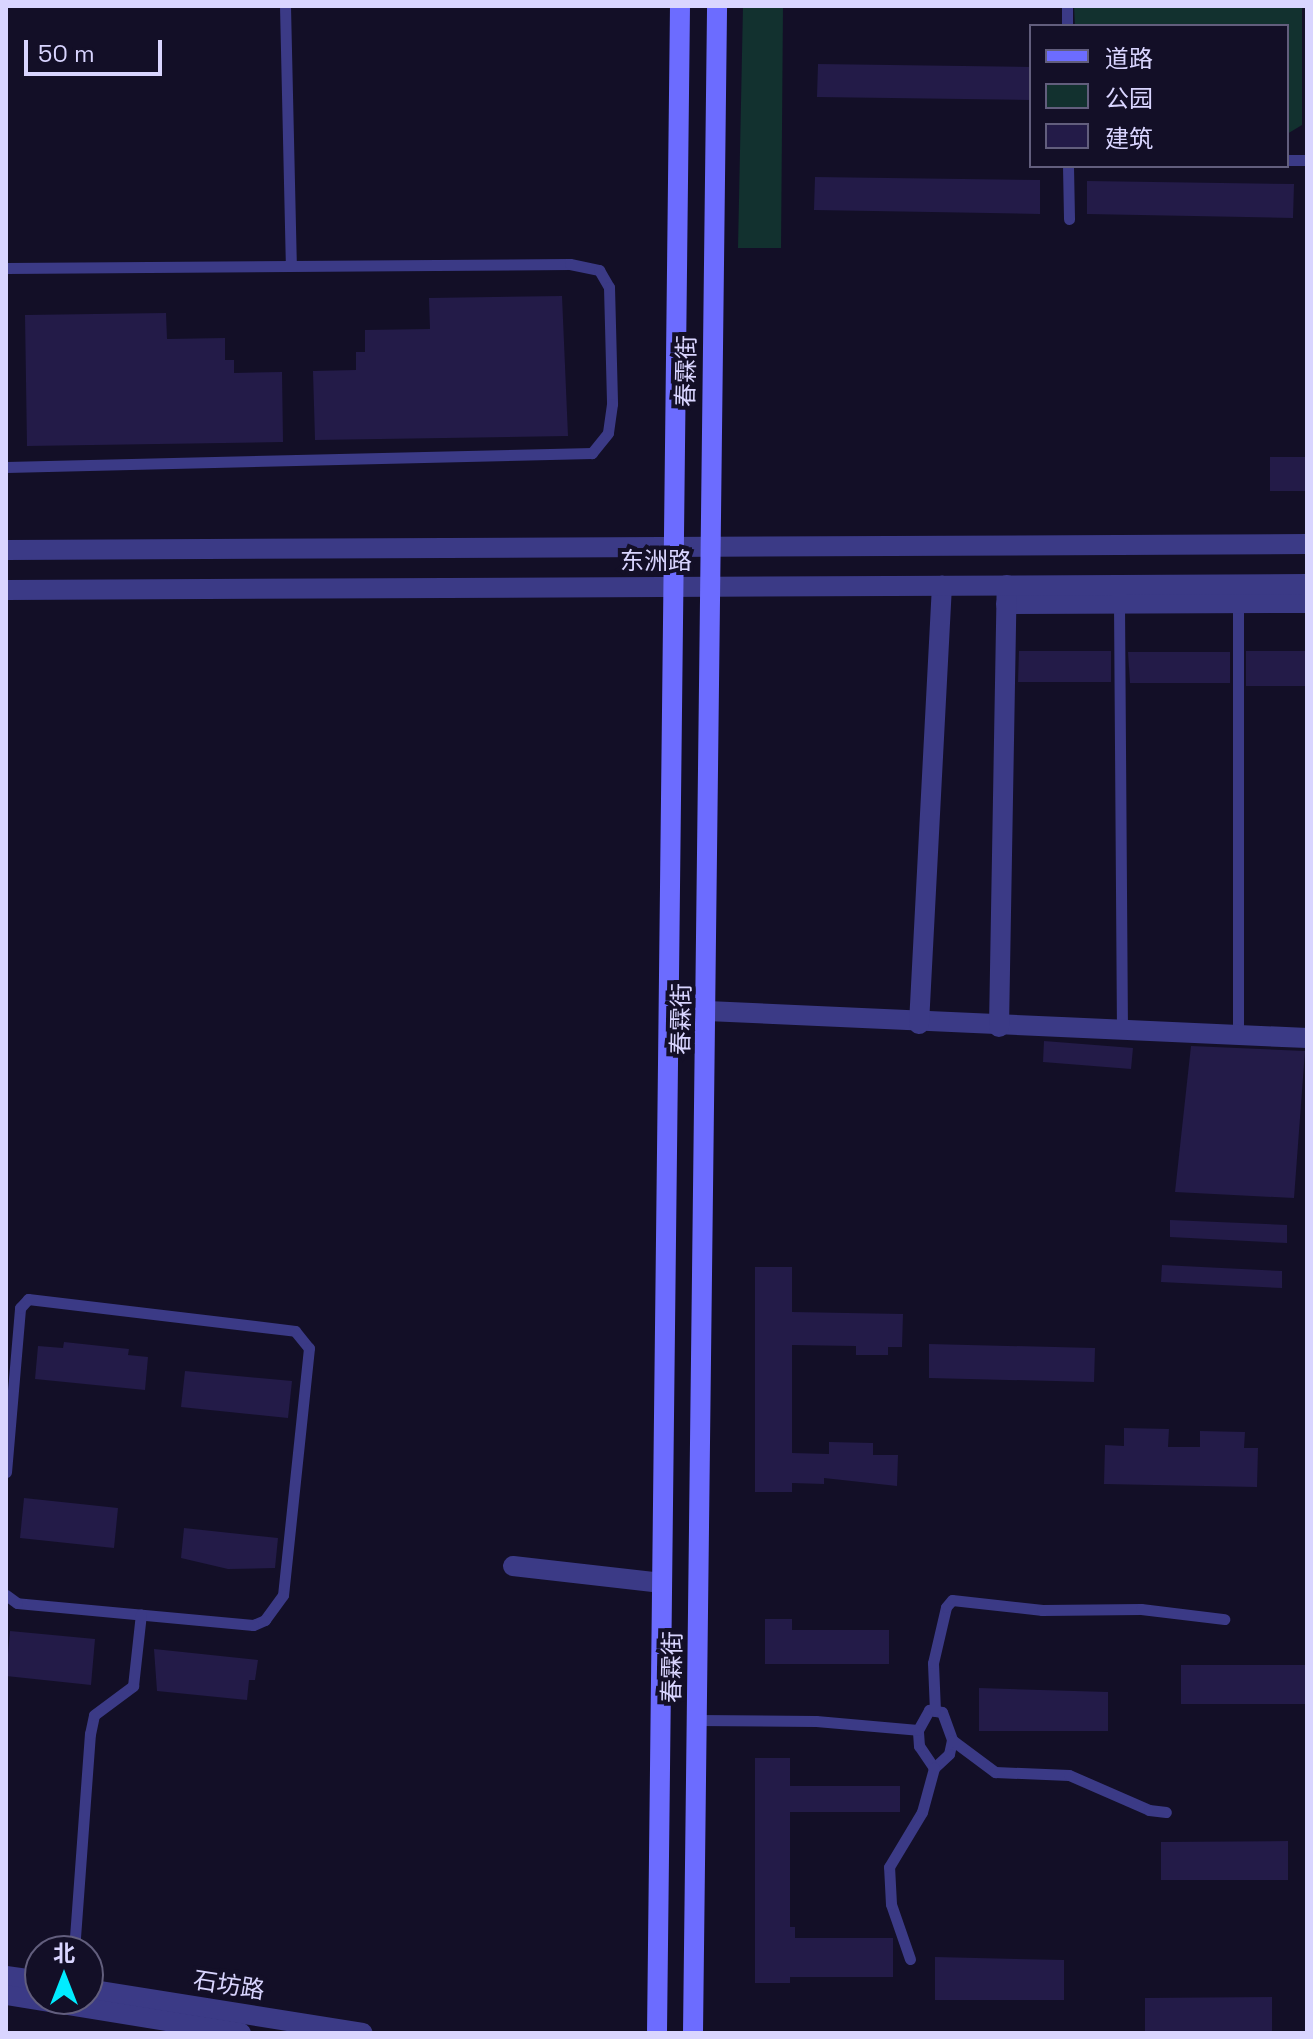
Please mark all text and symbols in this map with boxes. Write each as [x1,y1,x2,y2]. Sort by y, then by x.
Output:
scale bar [28,24,166,74]
legend [1029,24,1289,168]
text: 50 m [38,38,95,69]
text: 道路 [1105,43,1153,74]
text: 公园 [1105,83,1153,114]
text: 建筑 [1105,123,1153,154]
street label: 春霖街 [671,335,701,407]
street label: 东洲路 [620,547,692,575]
street label: 春霖街 [666,983,696,1055]
street label: 春霖街 [657,1631,687,1703]
north arrow [24,1935,104,2015]
text: 北 [53,1939,75,1967]
street label: 石坊路 [191,1965,267,2005]

